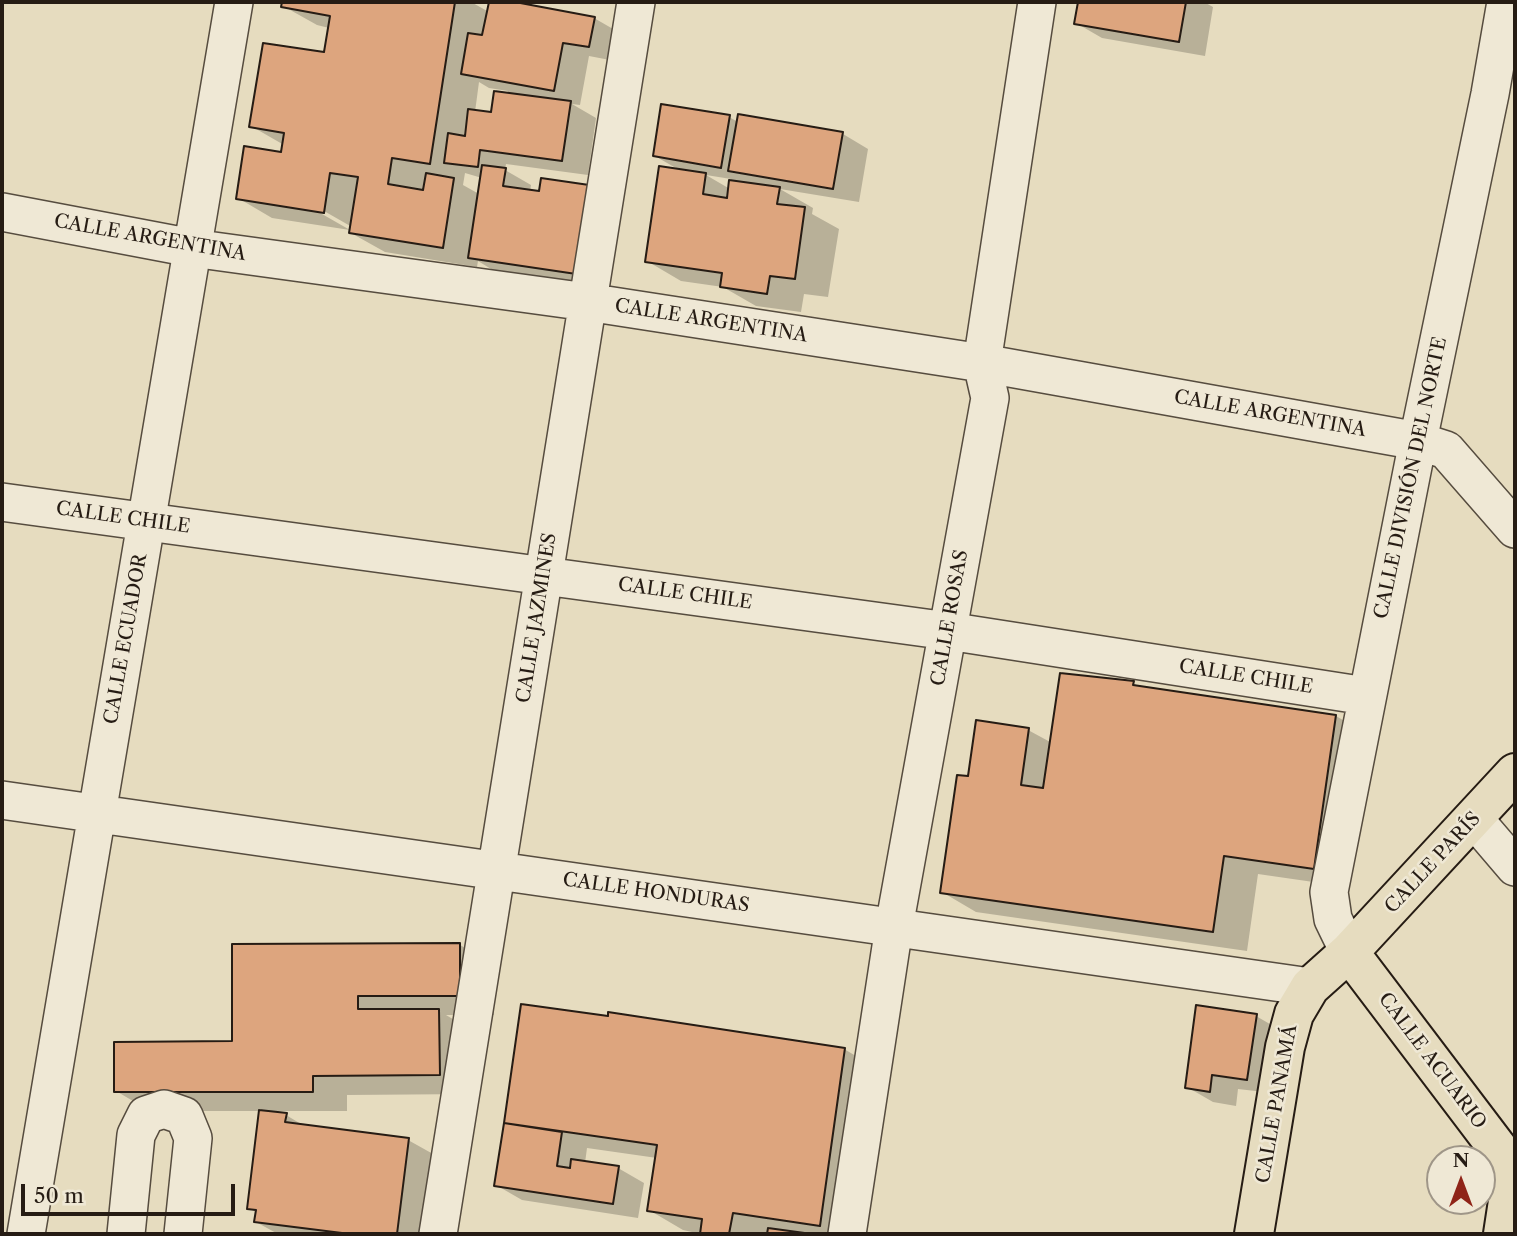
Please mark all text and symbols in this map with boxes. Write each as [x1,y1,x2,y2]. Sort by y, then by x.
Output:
street label: CALLE ARGENTINA [52,210,248,266]
street label: CALLE ARGENTINA [613,295,809,347]
street label: CALLE DIVISIÓN DEL NORTE [1370,335,1452,621]
street label: CALLE ARGENTINA [1172,386,1368,442]
street label: CALLE CHILE [54,497,192,539]
street label: CALLE JAZMINES [512,531,562,705]
street label: CALLE ROSAS [927,548,973,688]
street label: CALLE ECUADOR [100,552,152,726]
street label: CALLE CHILE [616,573,754,615]
street label: CALLE CHILE [1177,655,1315,699]
street label: CALLE PARÍS [1380,808,1486,918]
street label: CALLE HONDURAS [561,869,751,917]
street label: CALLE ACUARIO [1373,988,1491,1134]
street label: CALLE PANAMÁ [1252,1023,1302,1185]
north arrow [1426,1145,1496,1215]
text: N [1453,1149,1469,1172]
scale bar [24,1170,238,1214]
text: 50 m [34,1183,84,1208]

